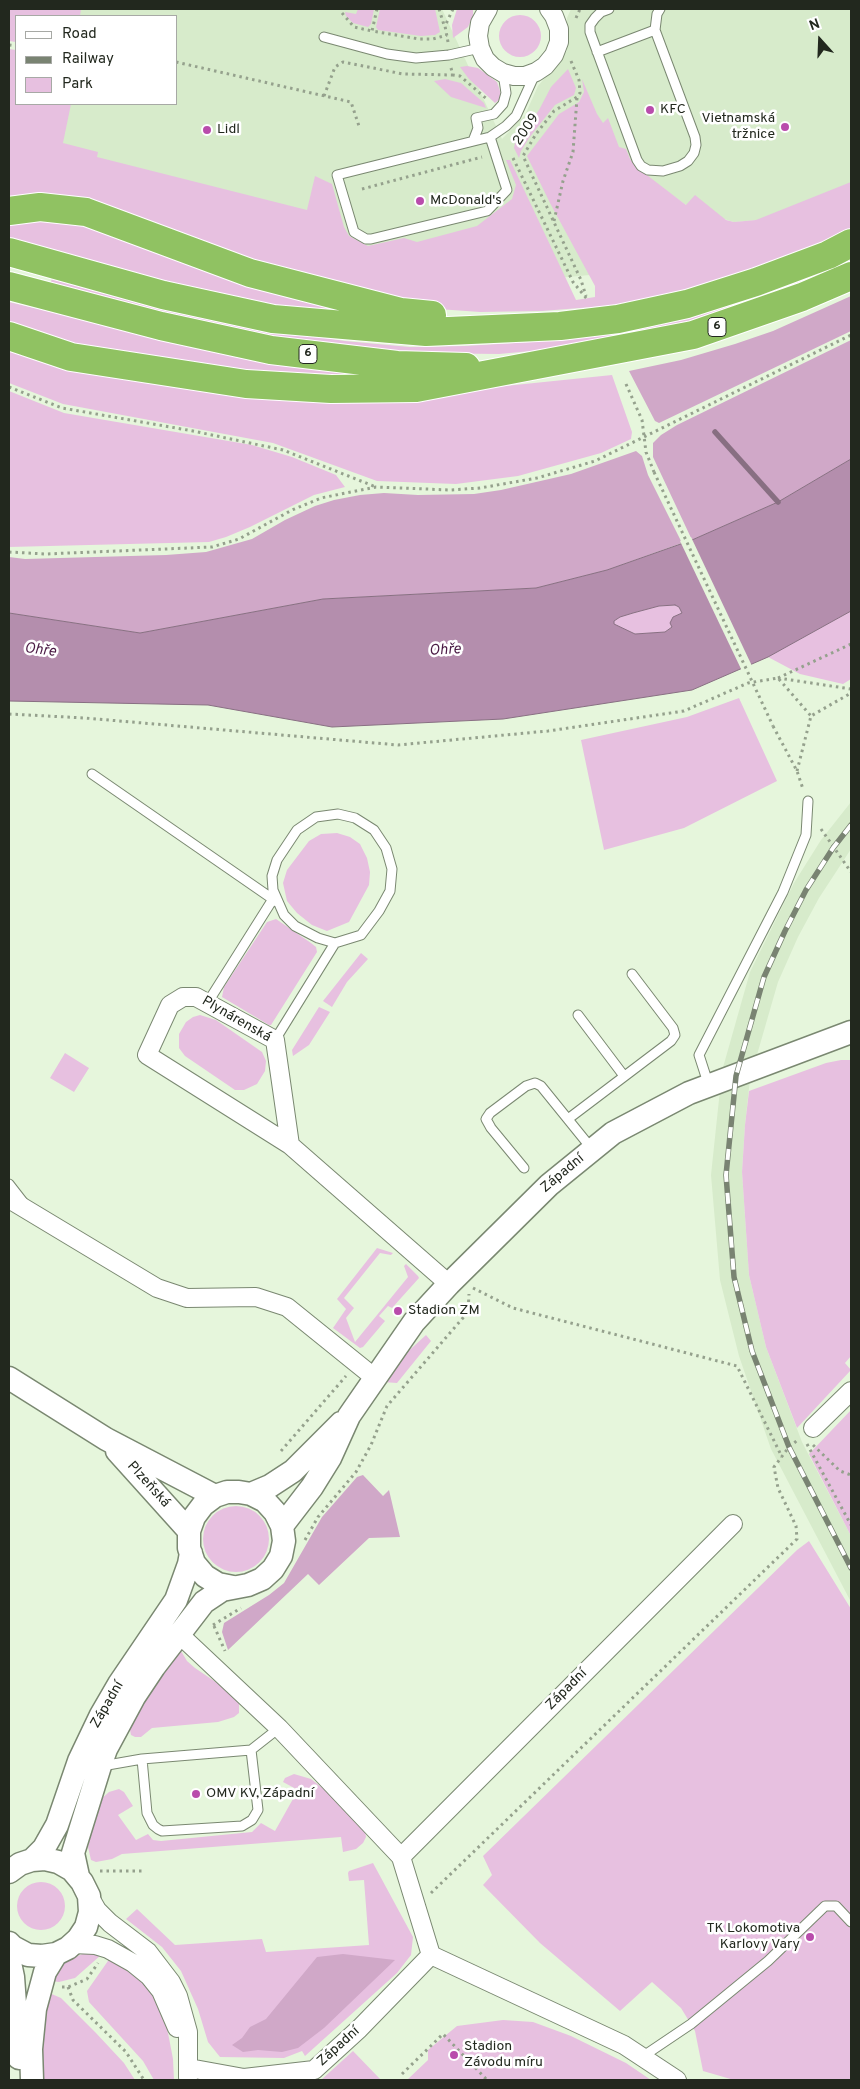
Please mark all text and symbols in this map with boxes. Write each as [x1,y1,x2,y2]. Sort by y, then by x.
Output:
legend [15,15,178,105]
north arrow [795,15,845,65]
text: N [807,16,822,35]
text: Road [62,25,97,44]
text: Railway [62,50,114,69]
text: Park [62,75,93,94]
place label: KFC [660,102,686,118]
marker: KFC [644,104,656,116]
street label: 2009 [510,111,544,149]
place label: Vietnamská tržnice [701,111,775,144]
marker: Vietnamská tržnice [779,121,791,133]
place label: Lidl [217,122,240,138]
marker: Lidl [201,124,213,136]
place label: McDonald's [430,193,502,209]
marker: McDonald's [414,195,426,207]
road number: 6 [708,318,726,337]
road number: 6 [299,344,317,364]
water label: Ohře [23,640,57,662]
water label: Ohře [429,641,461,661]
street label: Plynárenská [198,993,274,1047]
street label: Západní [538,1151,588,1197]
place label: Stadion ZM [408,1303,480,1319]
marker: Stadion ZM [392,1305,404,1317]
street label: Plzeňská [123,1458,173,1512]
street label: Západní [543,1666,591,1714]
street label: Západní [88,1679,128,1731]
place label: OMV KV, Západní [206,1786,314,1802]
marker: OMV KV, Západní [190,1788,202,1800]
place label: TK Lokomotiva Karlovy Vary [706,1921,800,1954]
marker: TK Lokomotiva Karlovy Vary [804,1931,816,1943]
street label: Západní [314,2024,364,2070]
place label: Stadion Závodu míru [464,2039,543,2072]
marker: Stadion Závodu míru [448,2049,460,2061]

